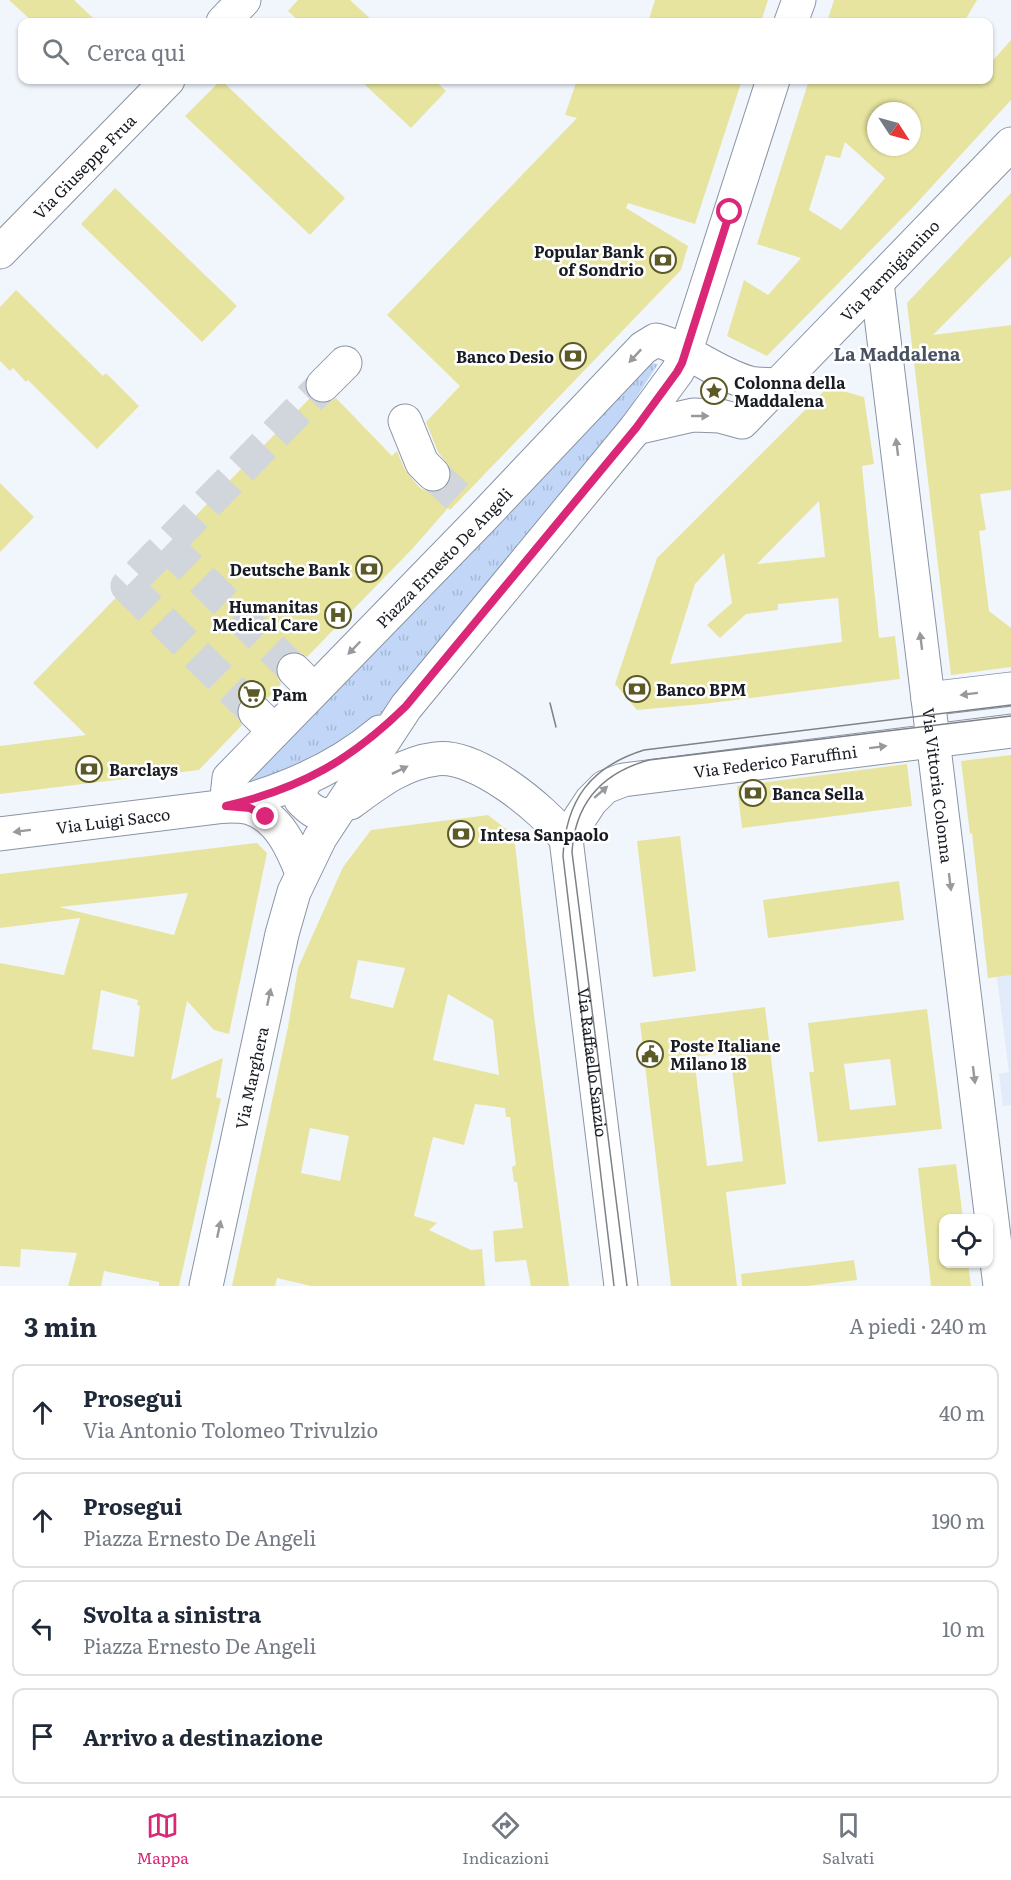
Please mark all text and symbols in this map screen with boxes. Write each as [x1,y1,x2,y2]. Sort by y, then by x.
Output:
search box [18,18,993,84]
icon: search [39,35,72,68]
text: Cerca qui [87,35,185,68]
north arrow [867,102,921,156]
street label: Via Giuseppe Frua [27,108,141,224]
route start [716,198,742,224]
street label: Via Parmigianino [834,213,944,326]
place label: Popular Bank of Sondrio [534,239,644,281]
bank icon: Popular Bank of Sondrio [648,245,678,275]
district label: La Maddalena [834,340,961,367]
bank icon: Banco Desio [558,341,588,371]
place label: Banco Desio [456,344,554,368]
one-way arrow [628,349,642,364]
place label: Colonna della Maddalena [734,370,846,412]
place icon: Colonna della Maddalena [699,376,729,406]
one-way arrow [691,411,710,421]
one-way arrow [892,437,901,456]
street label: Piazza Ernesto De Angeli [370,482,517,633]
bank icon: Deutsche Bank [354,554,384,584]
place label: Deutsche Bank [230,557,350,581]
place label: Humanitas Medical Care [212,594,318,636]
hospital icon: Humanitas Medical Care [323,600,353,630]
one-way arrow [916,631,925,650]
one-way arrow [348,640,362,654]
bank icon: Banco BPM [622,674,652,704]
place label: Banco BPM [656,677,747,701]
supermarket icon: Pam [237,679,267,709]
place label: Pam [272,682,307,706]
one-way arrow [960,689,979,698]
street label: Via Vittoria Colonna [917,706,960,865]
street label: Via Federico Faruffini [692,739,858,783]
one-way arrow [868,742,887,751]
bank icon: Barclays [74,754,104,784]
place label: Barclays [109,757,178,781]
one-way arrow [391,766,408,775]
bank icon: Banca Sella [738,778,768,808]
place label: Banca Sella [772,781,865,805]
one-way arrow [593,786,609,799]
street label: Via Luigi Sacco [55,801,172,839]
route end [252,803,278,829]
bank icon: Intesa Sanpaolo [446,819,476,849]
place label: Intesa Sanpaolo [480,822,609,846]
one-way arrow [13,826,32,836]
one-way arrow [946,872,955,891]
street label: Via Raffaello Sanzio [572,986,615,1139]
one-way arrow [265,987,274,1006]
street label: Via Marghera [228,1024,274,1131]
place label: Poste Italiane Milano 18 [670,1033,780,1075]
public building icon: Poste Italiane Milano 18 [635,1039,665,1069]
one-way arrow [969,1066,979,1085]
map controls [939,1214,993,1268]
button: locate [939,1214,993,1268]
one-way arrow [215,1219,224,1238]
text: 3 min [24,1306,97,1345]
text: A piedi · 240 m [849,1310,987,1340]
text: Prosegui [83,1381,182,1414]
icon: ahead [26,1396,59,1429]
text: 40 m [939,1397,985,1427]
text: Via Antonio Tolomeo Trivulzio [83,1414,378,1444]
text: Prosegui [83,1489,182,1522]
icon: ahead [26,1504,59,1537]
text: 190 m [931,1505,985,1535]
text: Piazza Ernesto De Angeli [83,1522,316,1552]
text: Svolta a sinistra [83,1597,261,1630]
icon: left [26,1612,59,1645]
text: 10 m [942,1613,985,1643]
text: Piazza Ernesto De Angeli [83,1630,316,1660]
icon: arrive [26,1720,59,1753]
text: Arrivo a destinazione [83,1720,323,1753]
tab: Mappa [137,1809,189,1869]
tab: Indicazioni [462,1809,549,1869]
tab: Salvati [822,1809,874,1869]

